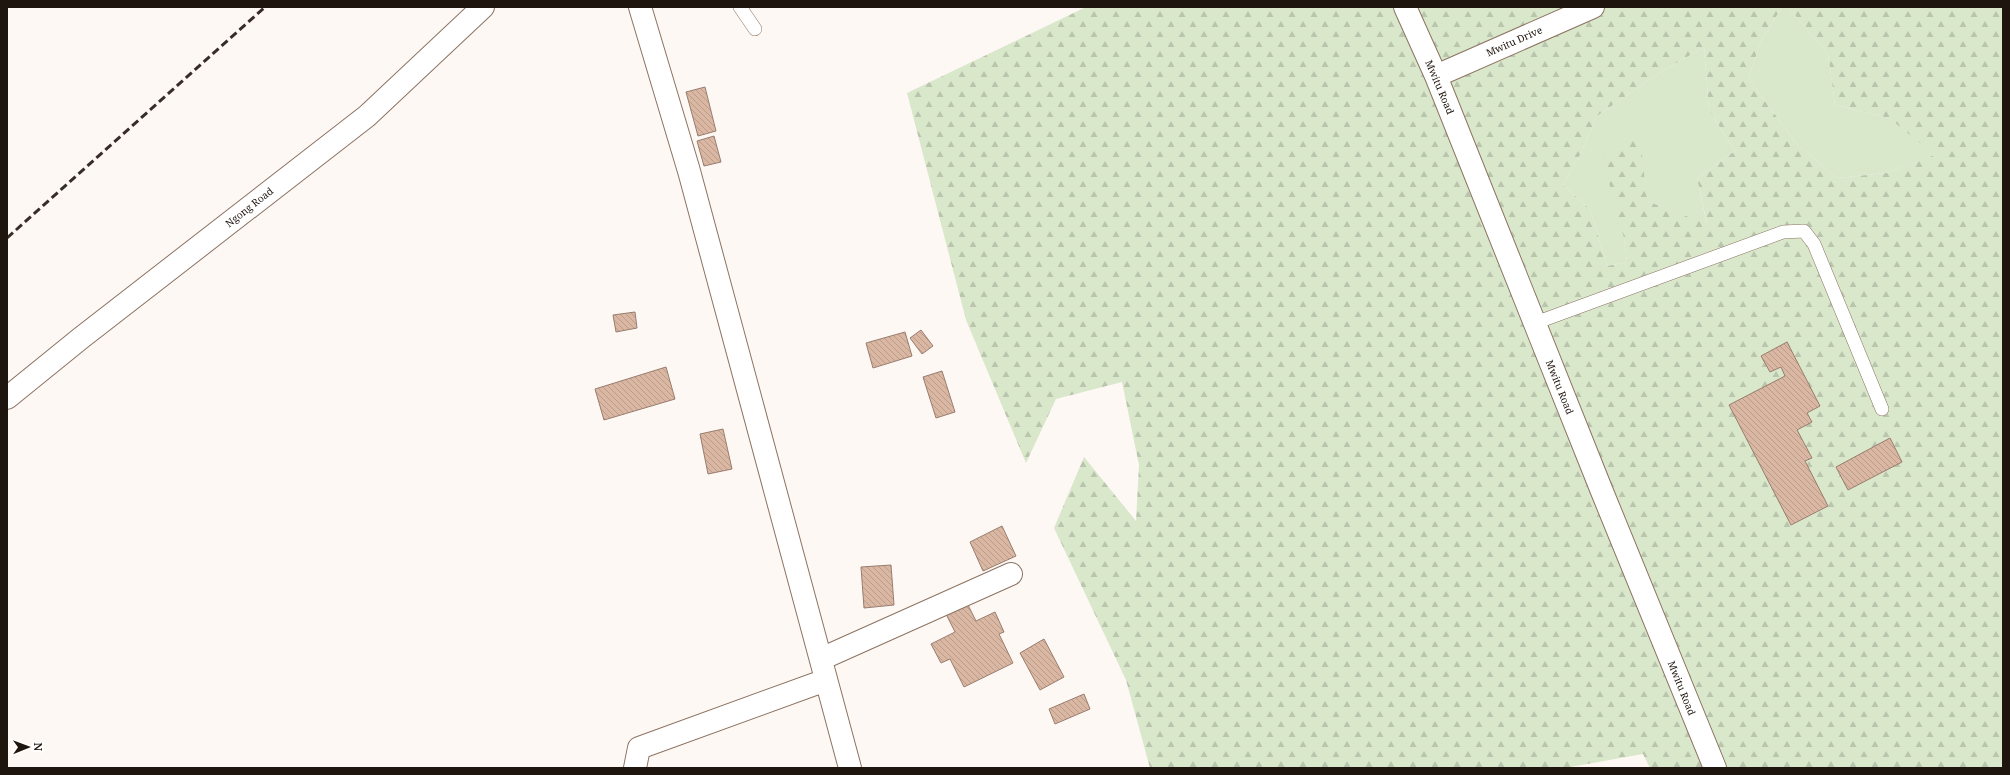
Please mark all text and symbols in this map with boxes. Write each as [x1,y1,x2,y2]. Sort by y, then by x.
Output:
street label: Mwitu Drive [1484,22,1544,60]
street label: Mwitu Road [1422,58,1458,116]
street label: Ngong Road [222,184,276,230]
street label: Mwitu Road [1543,358,1577,416]
street label: Mwitu Road [1665,659,1699,717]
north arrow [8,727,48,767]
text: N [31,742,46,752]

